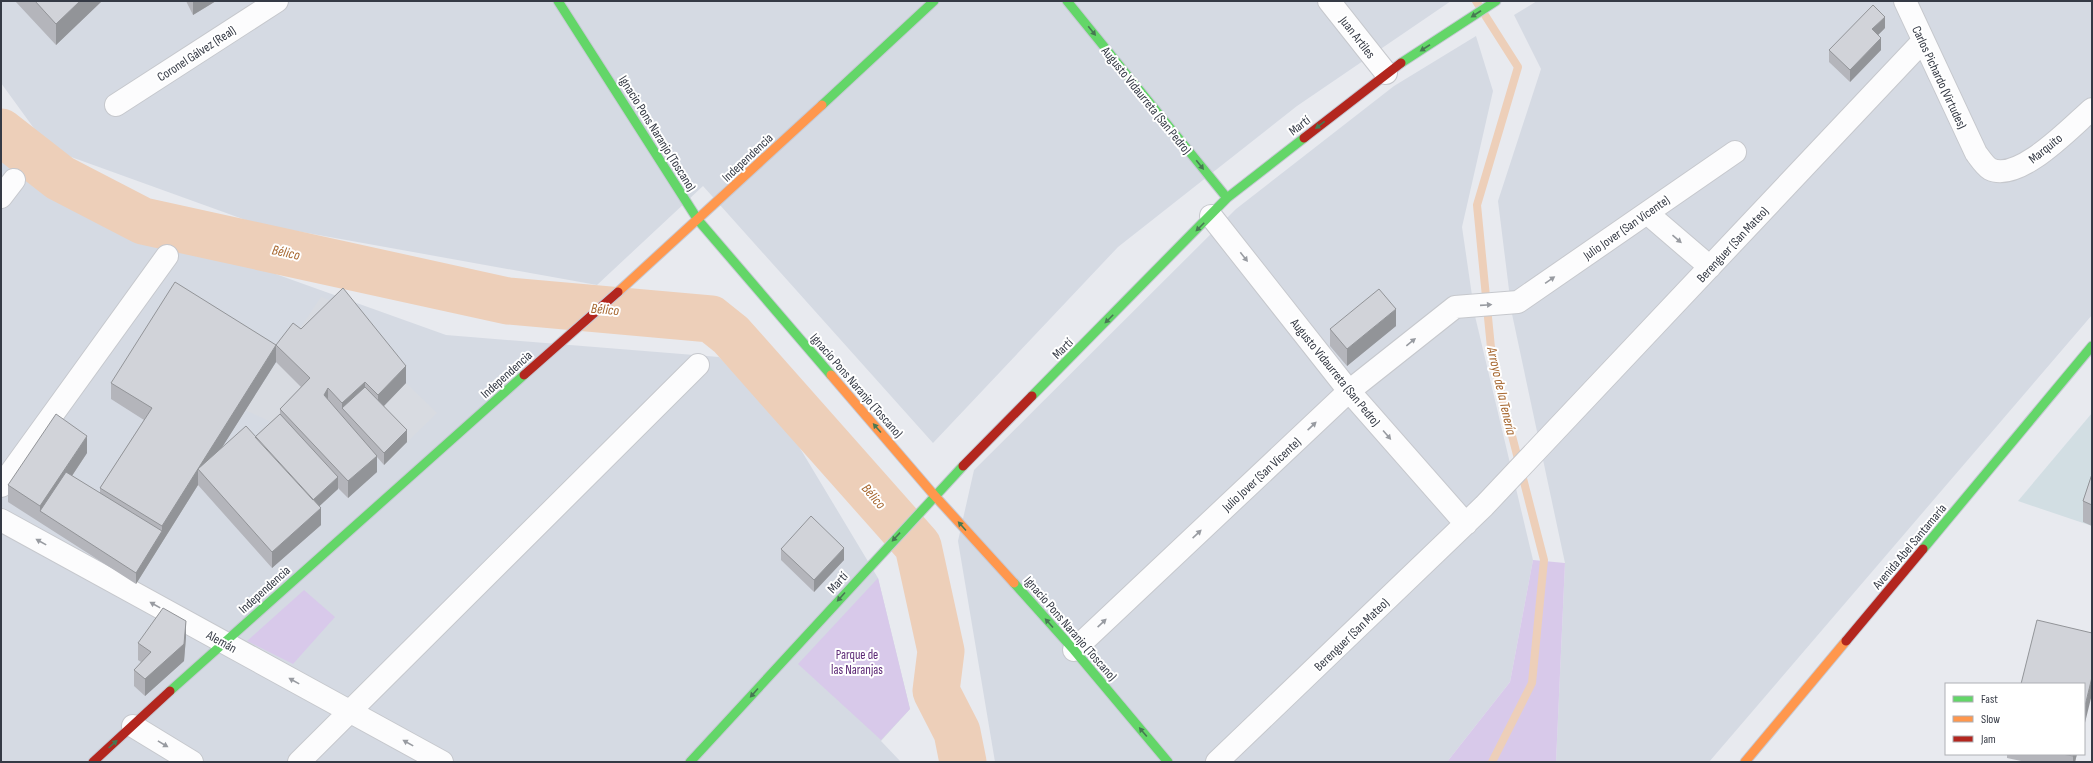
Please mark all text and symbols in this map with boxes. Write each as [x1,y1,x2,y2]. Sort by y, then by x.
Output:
one-way arrow [1471,10,1482,17]
street label: Juan Artiles [1335,13,1379,62]
street label: Coronel Gálvez (Real) [154,22,239,85]
street label: Carlos Pichardo (Virtudes) [1908,23,1970,132]
one-way arrow [1087,26,1096,37]
street label: Augusto Vidaurreta (San Pedro) [1097,43,1195,158]
one-way arrow [1419,44,1430,52]
street label: Ignacio Pons Naranjo (Toscano) [615,73,699,195]
street label: Martí [1286,112,1314,139]
one-way arrow [1315,121,1326,129]
street label: Independencia [719,130,776,185]
street label: Marquito [2026,130,2066,167]
one-way arrow [1196,160,1204,170]
street label: Julio Jover (San Vicente) [1579,192,1673,264]
street label: Berenguer (San Mateo) [1693,203,1772,286]
one-way arrow [1195,222,1205,232]
one-way arrow [1671,234,1682,243]
water label: Bélico [270,241,302,264]
one-way arrow [1240,252,1249,263]
one-way arrow [1544,276,1555,284]
water label: Bélico [590,300,620,319]
one-way arrow [1480,301,1492,308]
one-way arrow [1104,314,1114,324]
street label: Augusto Vidaurreta (San Pedro) [1286,315,1384,430]
street label: Ignacio Pons Naranjo (Toscano) [806,330,906,441]
street label: Martí [1049,335,1077,362]
one-way arrow [1406,338,1417,346]
water label: Arroyo de la Tenería [1483,344,1520,437]
street label: Independencia [478,347,536,402]
one-way arrow [1307,421,1317,431]
one-way arrow [872,423,881,434]
one-way arrow [1383,429,1392,440]
street label: Julio Jover (San Vicente) [1218,434,1304,516]
water label: Bélico [858,480,889,513]
street label: Avenida Abel Santamaría [1869,501,1950,593]
one-way arrow [958,521,967,531]
one-way arrow [1192,529,1202,539]
one-way arrow [891,532,900,543]
one-way arrow [35,539,47,545]
street label: Independencia [236,562,294,617]
street label: Martí [824,568,852,597]
street label: Ignacio Pons Naranjo (Toscano) [1020,573,1120,684]
one-way arrow [837,591,846,602]
street label: Berenguer (San Mateo) [1311,595,1393,675]
one-way arrow [150,601,161,608]
one-way arrow [1045,618,1054,628]
one-way arrow [1097,618,1107,628]
street label: Alemán [203,627,240,657]
park label: Parque de las Naranjas [831,647,883,678]
one-way arrow [288,677,300,684]
legend [1945,683,2085,755]
one-way arrow [749,687,758,698]
text: Fast [1981,692,1998,707]
text: Slow [1981,712,2000,727]
one-way arrow [1139,727,1148,737]
text: Jam [1980,732,1996,747]
one-way arrow [108,739,118,749]
one-way arrow [158,740,168,748]
one-way arrow [402,740,414,747]

